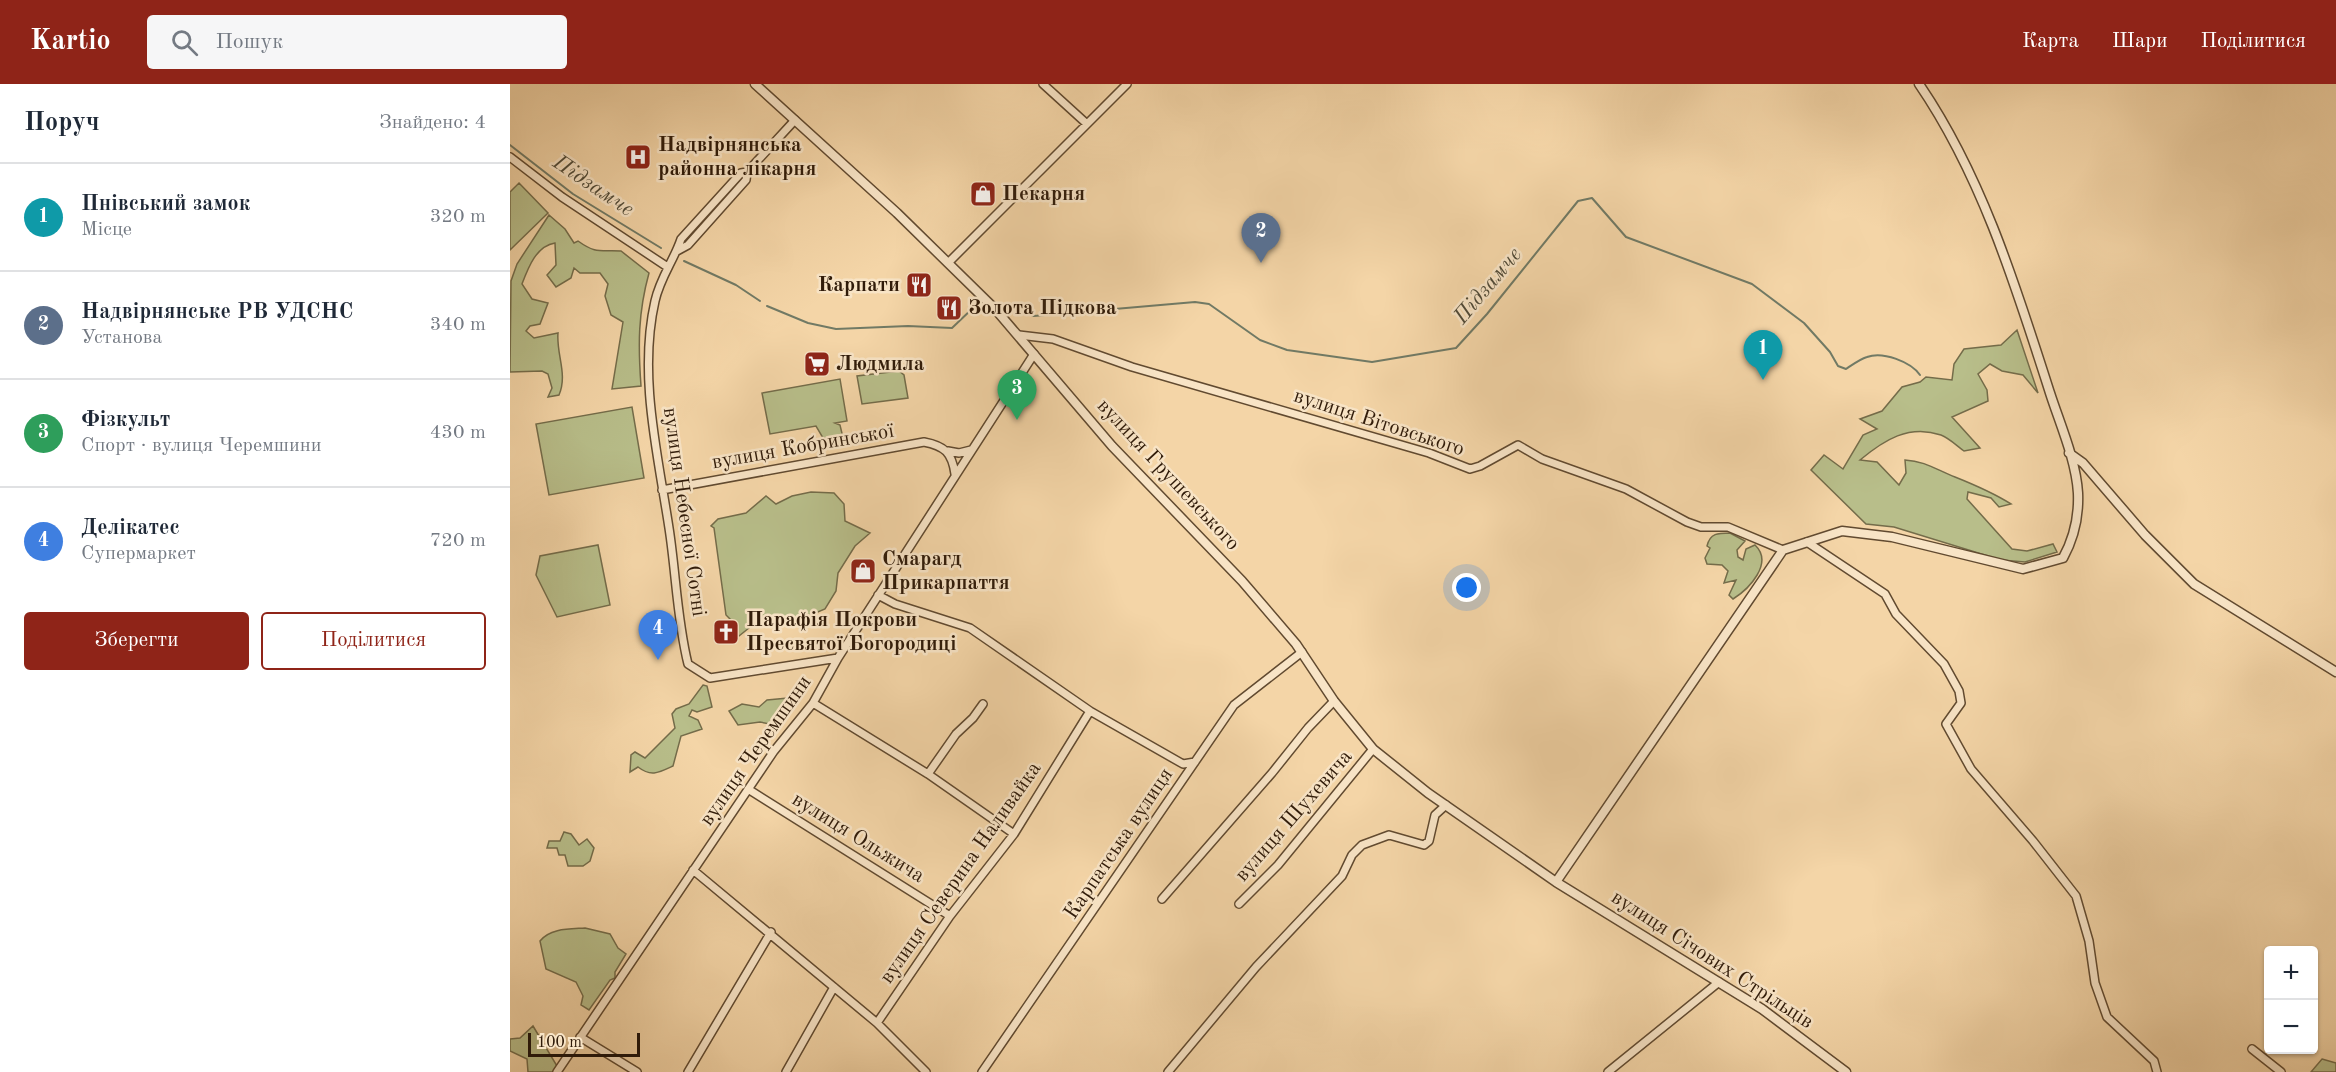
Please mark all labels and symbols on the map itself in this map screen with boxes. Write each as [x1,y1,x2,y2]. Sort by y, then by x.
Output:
place label: Надвірнянська районна лікарня [658,135,816,180]
hospital icon: Надвірнянська районна лікарня [623,142,653,172]
water label: Підзамче [548,151,637,221]
shop icon: Пекарня [968,179,998,209]
place label: Пекарня [1002,184,1085,205]
pin: 2 [1242,214,1281,263]
water label: Підзамче [1449,244,1526,329]
restaurant icon: Карпати [904,270,934,300]
place label: Карпати [818,275,900,296]
restaurant icon: Золота Підкова [934,293,964,323]
place label: Золота Підкова [968,298,1117,319]
pin: 1 [1744,330,1782,380]
supermarket icon: Людмила [802,349,832,379]
place label: Людмила [836,354,925,375]
pin: 3 [998,370,1036,420]
street label: вулиця Вітовського [1291,385,1467,461]
street label: вулиця Грушевського [1093,395,1243,555]
street label: вулиця Небесної Сотні [659,406,709,618]
street label: вулиця Кобринської [710,421,896,473]
place label: Смарагд Прикарпаття [882,549,1010,594]
shop icon: Смарагд Прикарпаття [848,556,878,586]
your location [1452,573,1481,602]
pin: 4 [638,610,678,660]
place label: Парафія Покрови Пресвятої Богородиці [746,610,956,655]
church icon: Парафія Покрови Пресвятої Богородиці [711,617,741,647]
street label: вулиця Черемшини [696,672,816,830]
street label: вулиця Шухевича [1231,746,1357,886]
street label: вулиця Северина Наливайка [876,758,1046,988]
street label: Карпатська вулиця [1061,765,1177,923]
street label: вулиця Ольжича [788,789,928,887]
street label: вулиця Січових Стрільців [1607,887,1817,1033]
scale bar [528,1030,640,1058]

